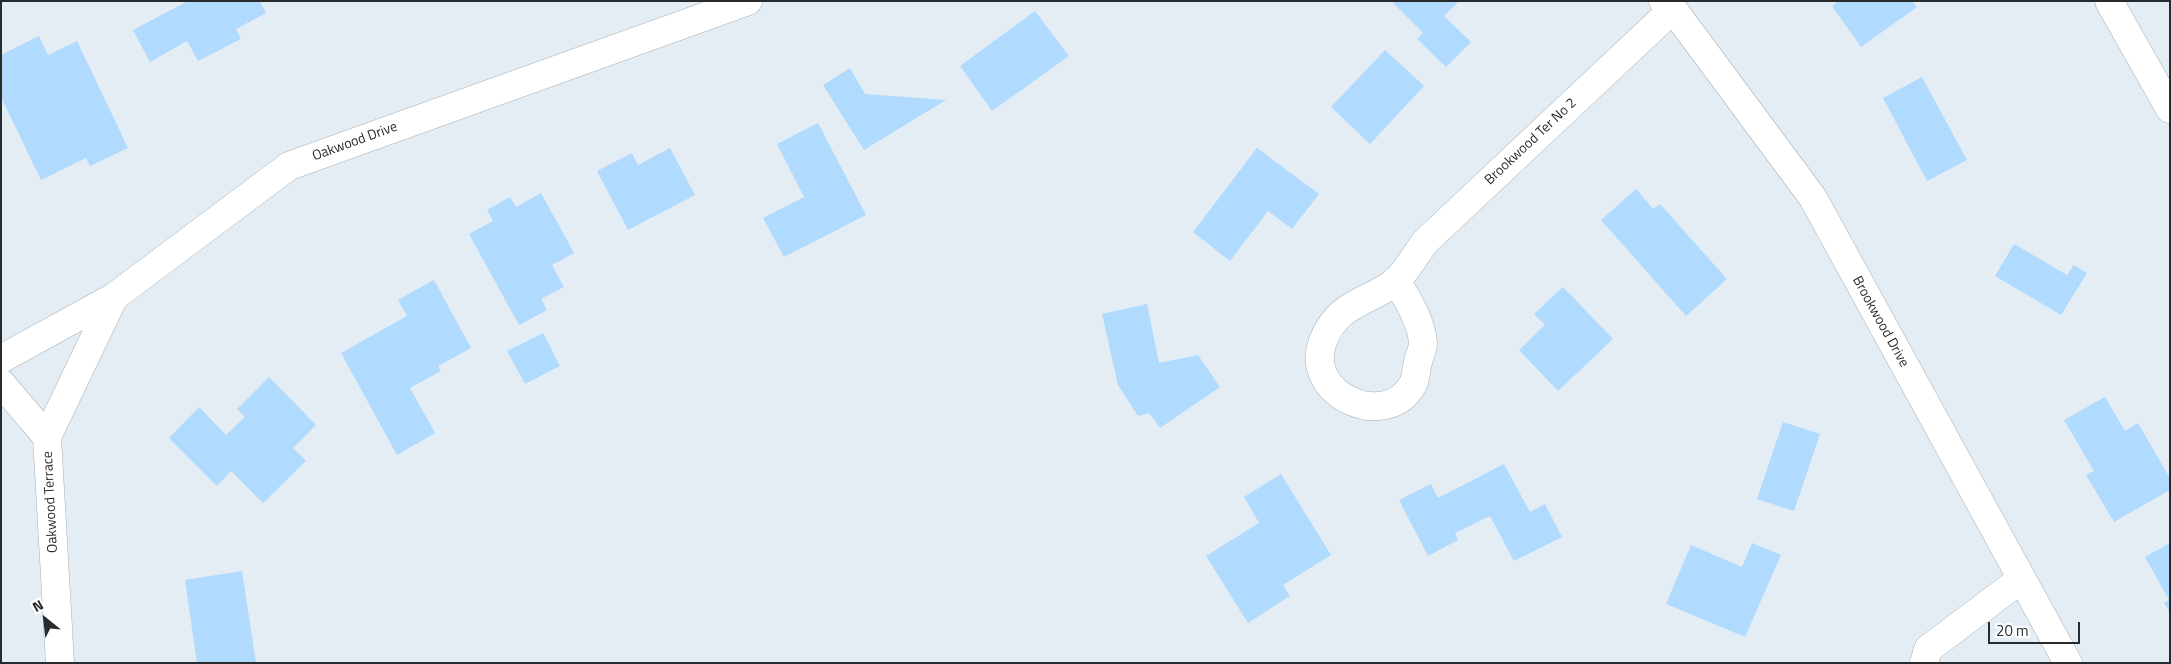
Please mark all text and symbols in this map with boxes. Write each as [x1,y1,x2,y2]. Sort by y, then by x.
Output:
street label: Brookwood Ter No 2 [1482,95,1580,189]
street label: Oakwood Drive [310,119,400,165]
street label: Brookwood Drive [1848,274,1912,370]
street label: Oakwood Terrace [40,451,62,553]
north arrow [20,594,70,644]
text: N [28,594,47,617]
scale bar [1991,612,2084,644]
text: 20 m [1996,619,2029,642]

